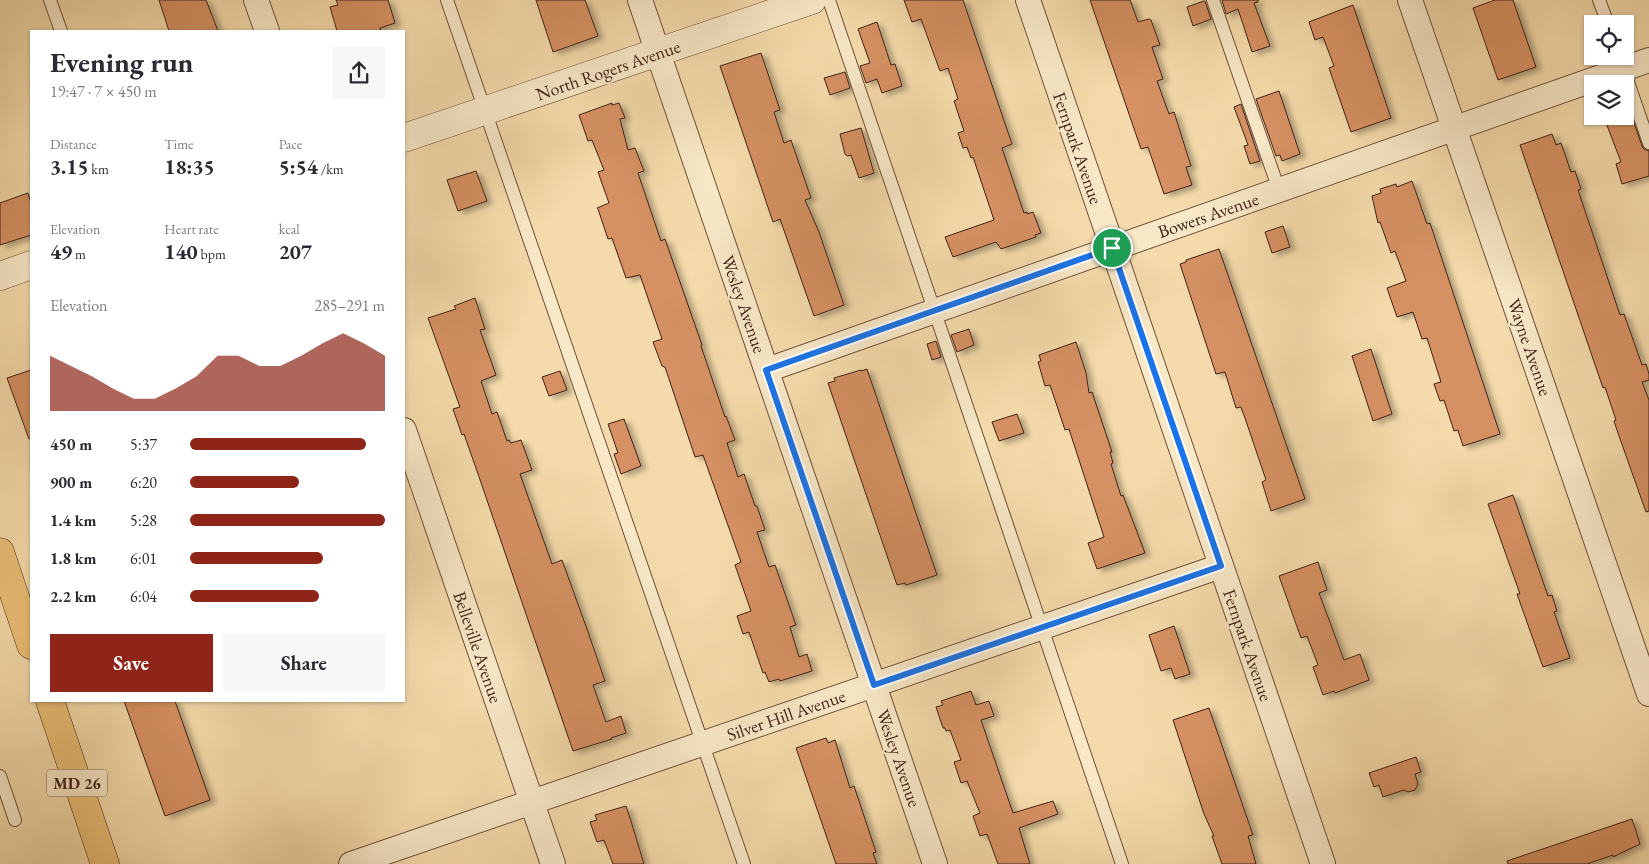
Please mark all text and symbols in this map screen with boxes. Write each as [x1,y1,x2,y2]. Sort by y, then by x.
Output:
map controls [1584,15,1634,125]
button: locate [1584,15,1634,65]
street label: North Rogers Avenue [533,34,683,106]
text: Evening run [50,44,193,80]
button: share [333,47,385,99]
button: layers [1584,75,1634,125]
text: 19:47 · 7 × 450 m [50,81,157,102]
street label: Fernpark Avenue [1048,89,1108,207]
text: Distance [50,135,97,153]
text: Time [164,135,194,153]
text: Pace [279,135,302,153]
text: 3.15 [50,153,89,180]
text: 18:35 [164,153,215,180]
text: 5:54 [279,153,318,180]
text: km [89,160,109,178]
text: /km [318,160,344,178]
street label: Bowers Avenue [1155,187,1261,243]
text: Elevation [50,220,100,238]
text: Heart rate [164,220,219,238]
text: kcal [279,220,300,238]
pin [1091,227,1133,269]
icon: arrive [1098,234,1126,262]
text: 49 [50,238,72,265]
text: 140 [164,238,198,265]
text: 207 [279,238,312,265]
text: m [72,245,86,263]
text: bpm [198,245,226,263]
street label: Wesley Avenue [717,252,771,356]
text: Elevation [50,295,108,316]
text: 285–291 m [314,295,385,316]
street label: Wayne Avenue [1503,295,1557,399]
text: 450 m [50,434,92,455]
text: 5:37 [130,434,157,455]
text: 900 m [50,472,92,493]
text: 6:20 [130,472,157,493]
text: 1.4 km [50,510,96,531]
text: 5:28 [130,510,157,531]
text: 1.8 km [50,548,96,569]
text: 6:01 [130,548,157,569]
text: 2.2 km [50,586,96,607]
text: 6:04 [130,586,157,607]
street label: Fernpark Avenue [1218,586,1278,704]
street label: Belleville Avenue [448,588,508,706]
button: Save [50,634,213,692]
button: Share [223,634,385,692]
street label: Silver Hill Avenue [724,684,848,746]
street label: Wesley Avenue [872,706,926,810]
road number: MD 26 [47,770,107,796]

